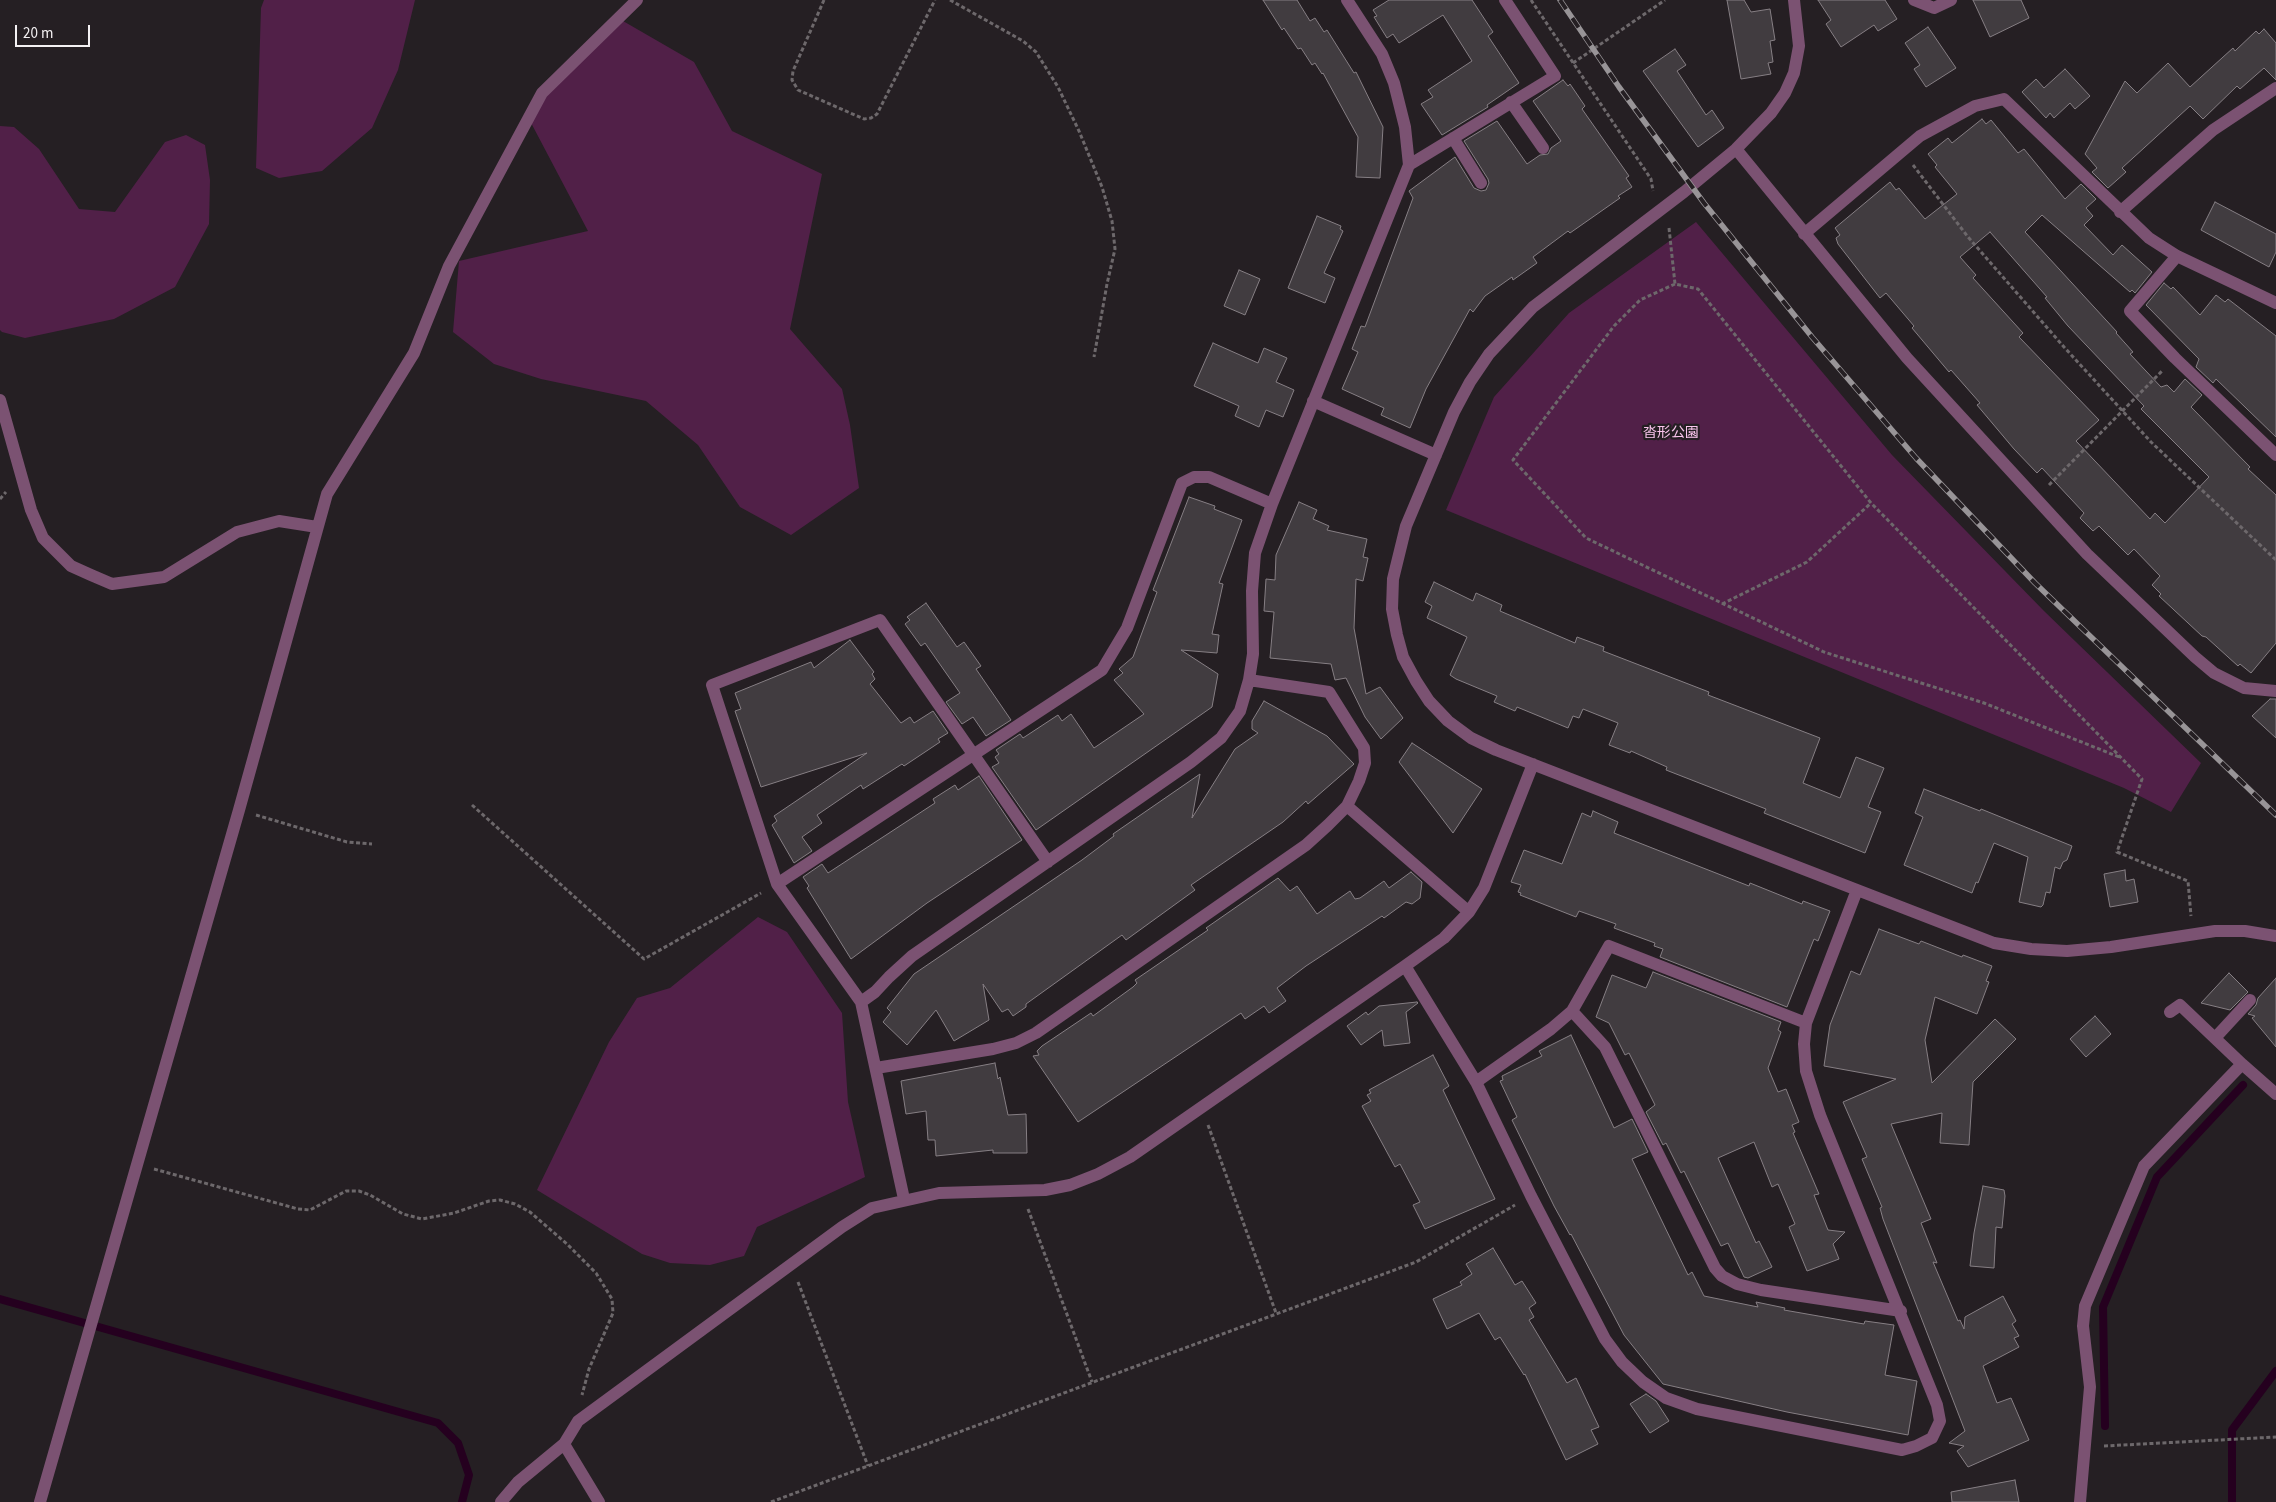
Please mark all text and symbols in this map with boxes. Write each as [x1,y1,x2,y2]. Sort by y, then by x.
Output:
scale bar [18,15,92,47]
text: 20 m [23,23,53,44]
park label: 沓形公園 [1643,426,1699,442]

